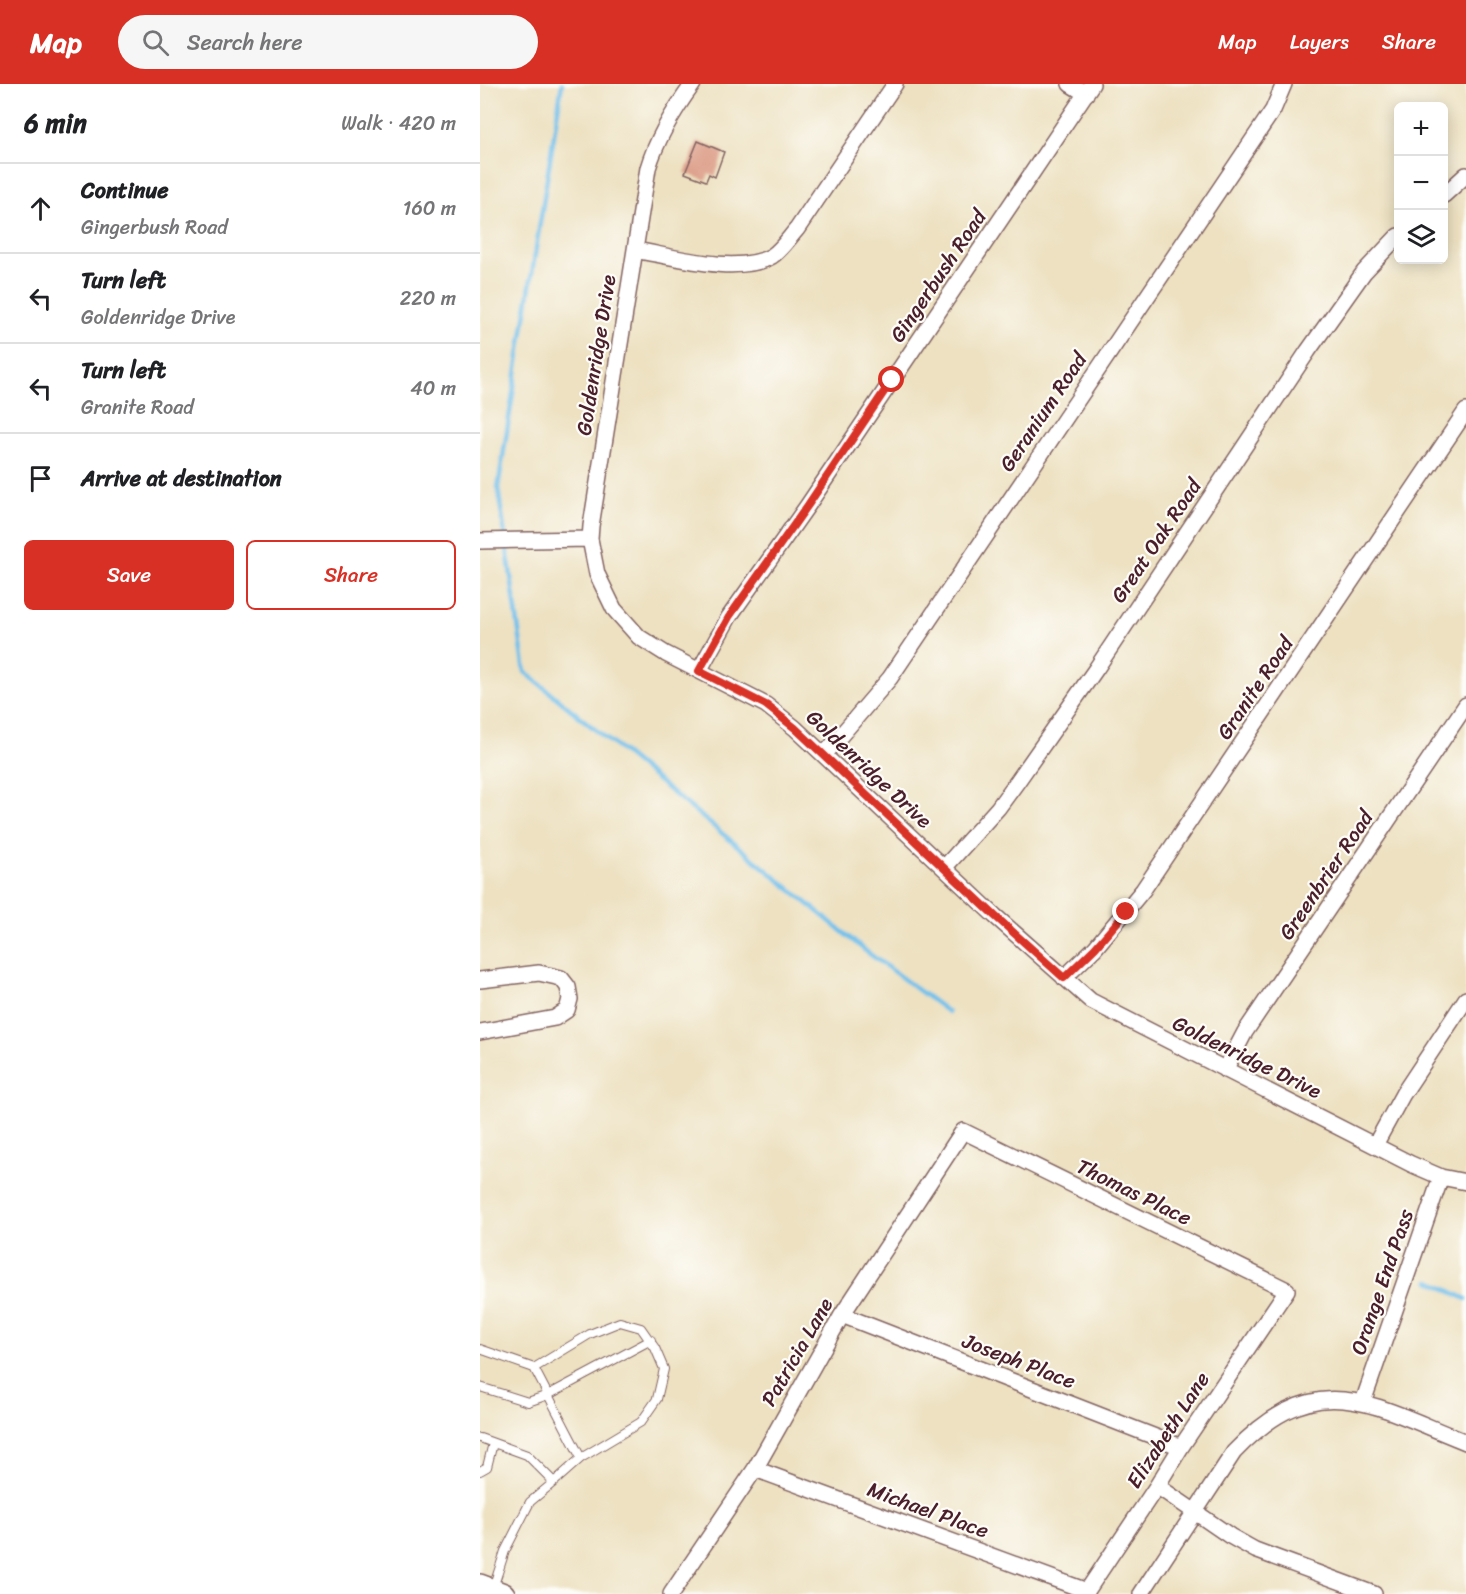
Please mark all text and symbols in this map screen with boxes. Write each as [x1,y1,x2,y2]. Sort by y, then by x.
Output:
search box [118,15,538,69]
text: Map [30,18,82,67]
text: Search here [187,23,303,62]
text: Map [1218,23,1257,61]
text: Layers [1290,23,1349,61]
text: Share [1382,23,1436,61]
icon: search [139,26,172,59]
text: 6 min [24,100,87,146]
map controls [1394,102,1448,264]
button: + [1394,102,1448,156]
text: Walk · 420 m [341,106,456,141]
button: − [1394,156,1448,210]
text: Continue [81,171,169,210]
text: 160 m [403,191,456,226]
icon: ahead [24,192,57,225]
street label: Gingerbush Road [879,200,998,351]
text: Gingerbush Road [81,210,228,245]
button: layers [1394,210,1448,264]
text: Turn left [81,261,166,300]
street label: Goldenridge Drive [565,272,627,438]
text: 220 m [400,281,456,316]
icon: left [24,282,57,315]
text: Goldenridge Drive [81,300,235,335]
street label: Geranium Road [989,343,1098,480]
text: Turn left [81,351,166,390]
route start [878,366,904,392]
text: 40 m [410,371,456,406]
icon: left [24,372,57,405]
text: Granite Road [81,390,194,425]
text: Arrive at destination [81,459,282,498]
icon: arrive [24,462,57,495]
street label: Great Oak Road [1100,469,1213,611]
button: Save [24,540,234,610]
button: Share [246,540,456,610]
street label: Granite Road [1206,627,1305,748]
street label: Goldenridge Drive [797,700,941,838]
street label: Greenbrier Road [1268,801,1385,948]
route end [1112,898,1138,924]
street label: Goldenridge Drive [1166,1004,1328,1110]
street label: Thomas Place [1070,1148,1199,1236]
street label: Orange End Pass [1339,1204,1425,1360]
street label: Patricia Lane [750,1290,844,1414]
street label: Joseph Place [956,1322,1082,1400]
street label: Elizabeth Lane [1116,1364,1220,1496]
street label: Michael Place [862,1470,994,1550]

